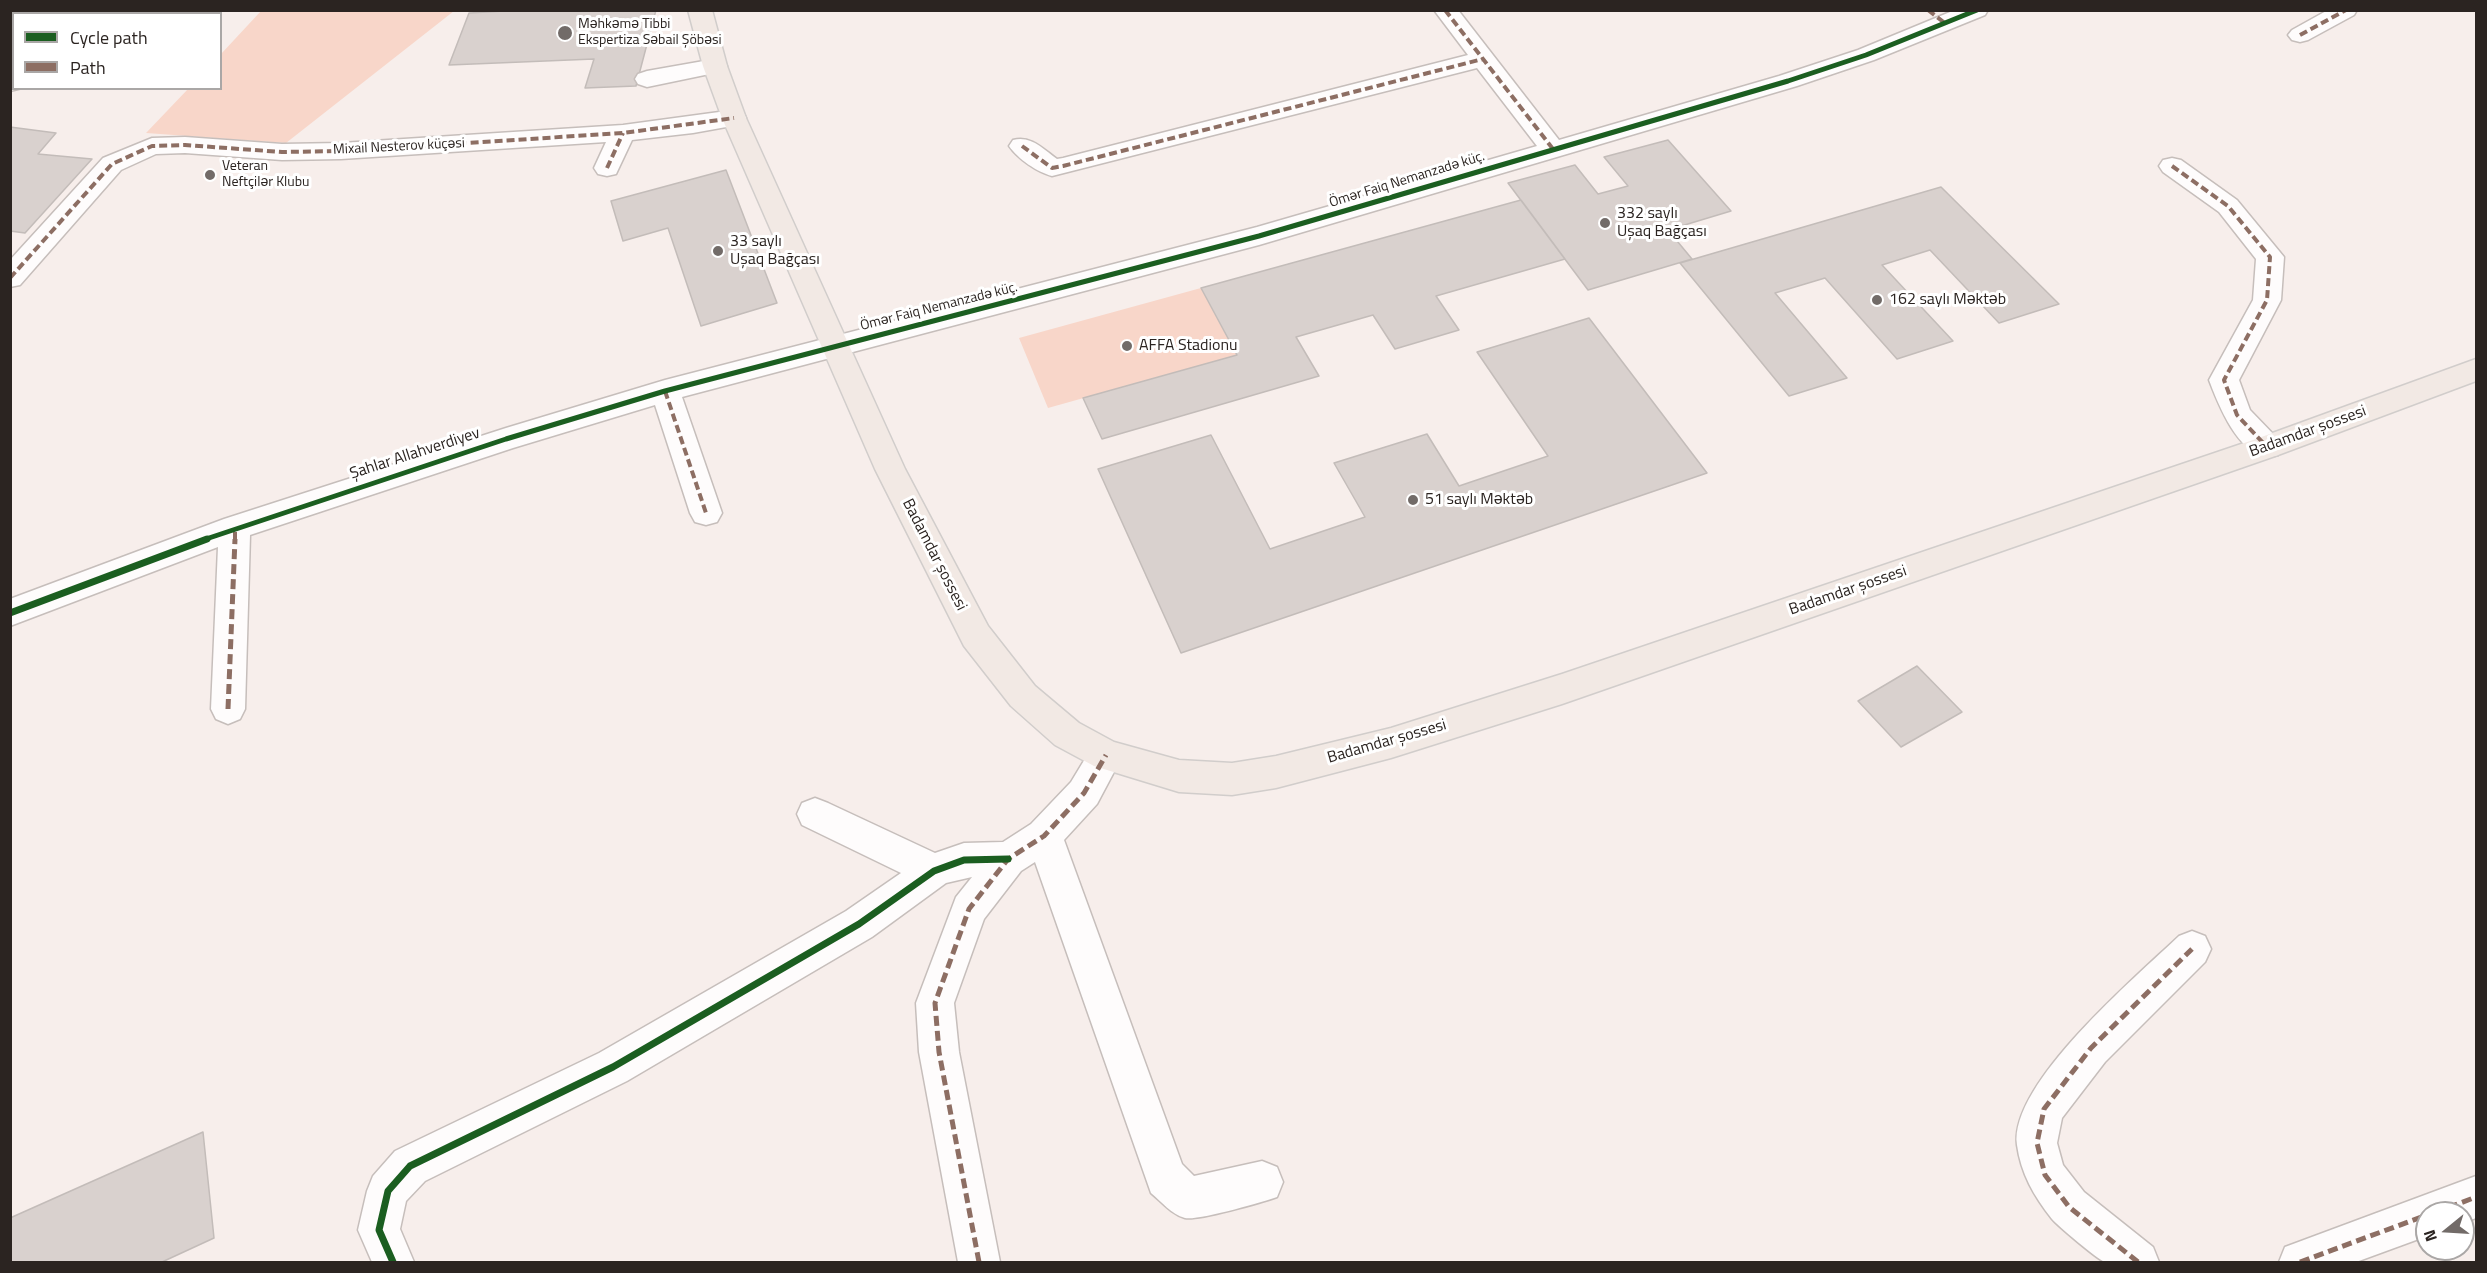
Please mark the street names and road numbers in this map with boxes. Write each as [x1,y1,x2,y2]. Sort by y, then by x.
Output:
street label: Mixail Nesterov küçəsi [333,135,465,159]
street label: Ömər Faiq Nemanzadə küç. [1327,148,1487,212]
street label: Ömər Faiq Nemanzadə küç. [859,279,1019,335]
street label: Badamdar şossesi [2247,402,2369,462]
street label: Şahlar Allahverdiyev [348,424,482,484]
street label: Badamdar şossesi [898,496,970,614]
street label: Badamdar şossesi [1787,562,1909,620]
street label: Badamdar şossesi [1325,716,1449,768]

